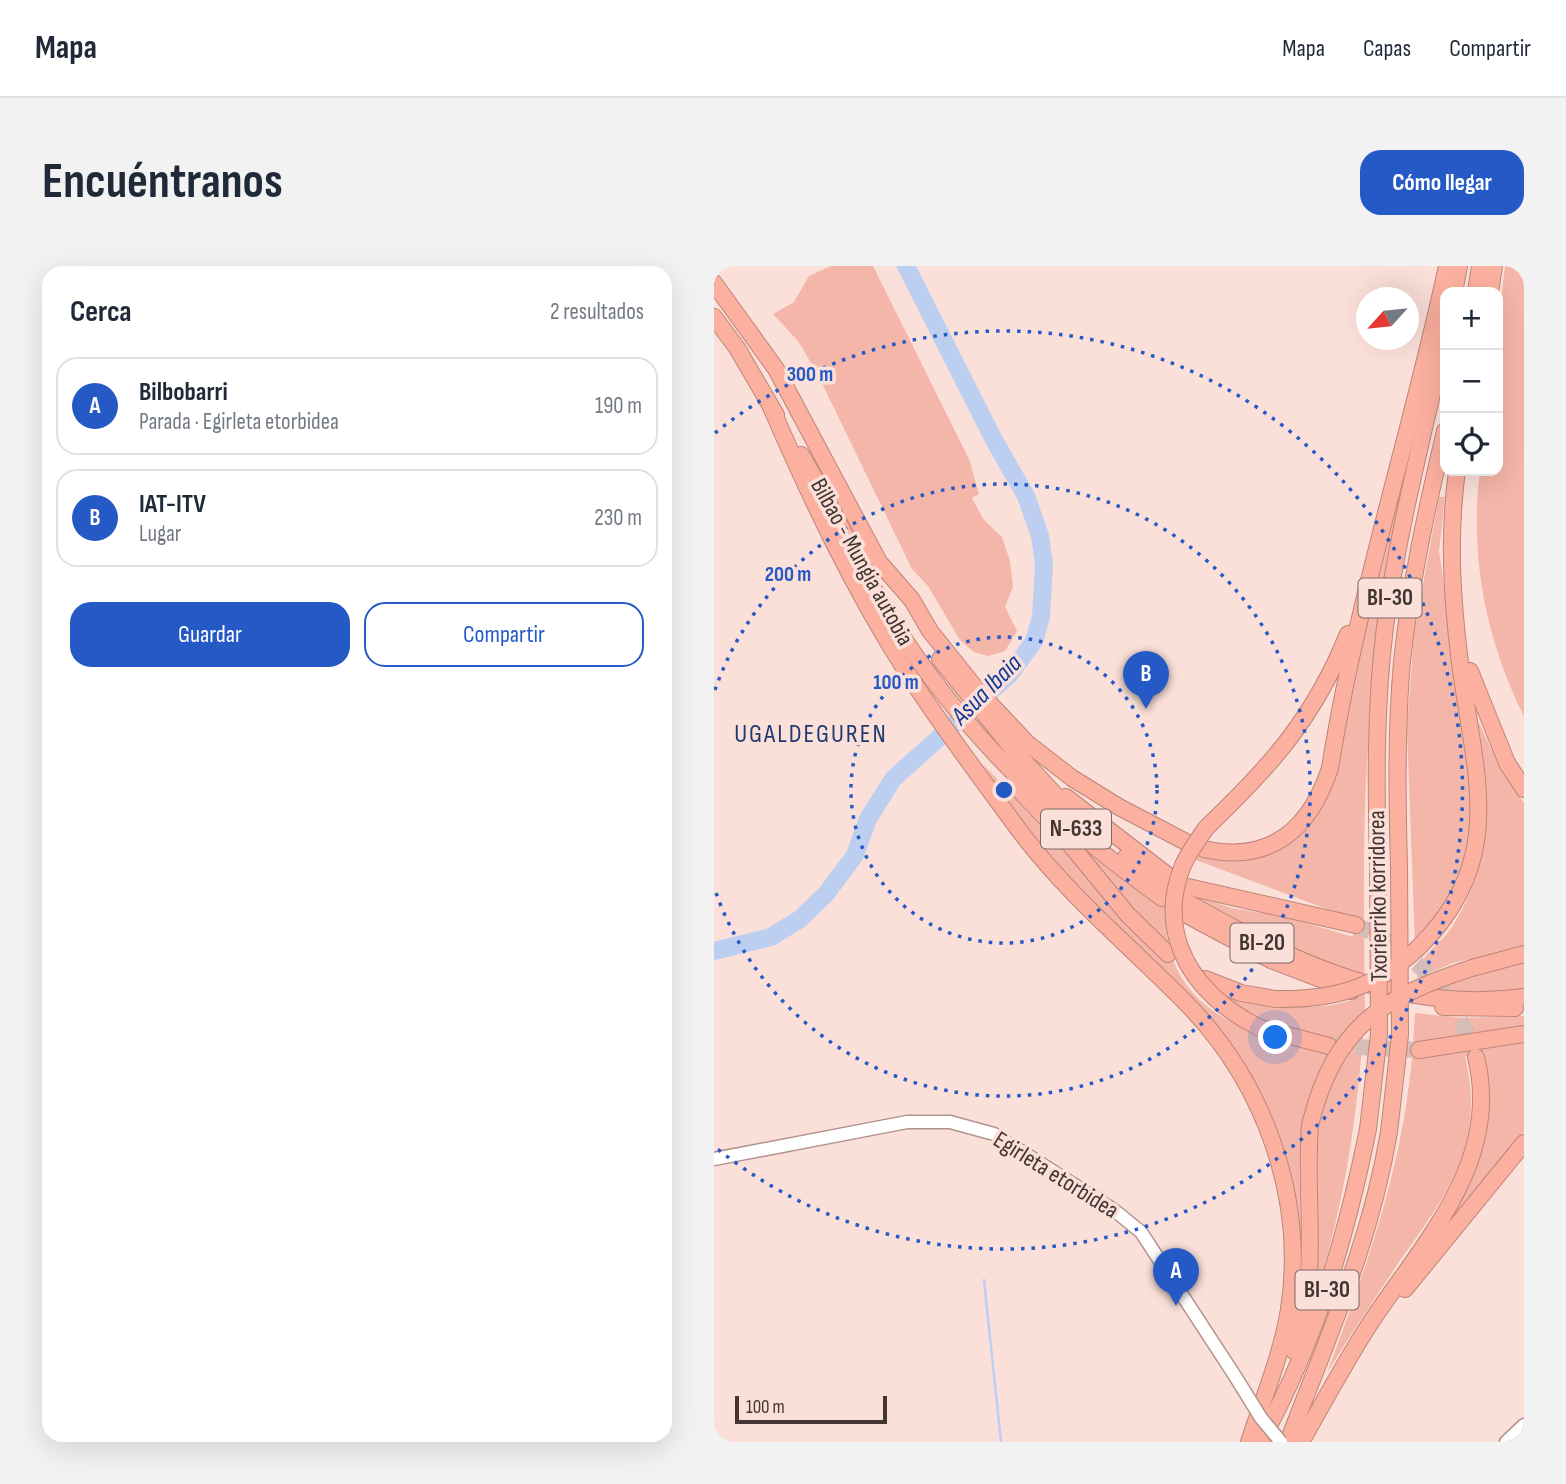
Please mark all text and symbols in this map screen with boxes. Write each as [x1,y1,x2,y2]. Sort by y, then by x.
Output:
text: Mapa [35,28,97,68]
text: Mapa [1282,34,1325,63]
text: Capas [1363,34,1411,63]
text: Compartir [1449,34,1531,63]
button: Cómo llegar [1360,150,1524,215]
text: Encuéntranos [42,153,283,212]
north arrow [1356,287,1419,350]
map controls [1440,287,1503,476]
button: + [1440,287,1503,350]
text: Cerca [70,294,132,330]
text: 2 resultados [550,298,644,326]
button: − [1440,350,1503,413]
text: 300 m [787,362,833,387]
text: Bilbobarri [139,377,228,408]
text: A [90,392,100,420]
text: 190 m [595,392,642,420]
text: Parada · Egirleta etorbidea [139,408,339,436]
button: locate [1440,413,1503,476]
street label: Bilbao - Mungia autobia [804,473,920,651]
text: IAT-ITV [139,489,206,520]
text: B [90,504,100,532]
text: 230 m [594,504,642,532]
text: Lugar [139,520,181,548]
text: 200 m [765,562,811,587]
road number: BI-30 [1358,578,1422,618]
button: Guardar [70,602,350,667]
button: Compartir [364,602,644,667]
water label: Asua Ibaia [945,648,1029,732]
pin: B [1123,651,1169,709]
text: 100 m [873,670,919,695]
district label: UGALDEGUREN [734,719,888,750]
centre of rings [992,778,1016,802]
road number: N-633 [1041,810,1111,848]
street label: Txorierriko korridorea [1362,810,1394,982]
road number: BI-20 [1230,923,1294,962]
your location [1258,1020,1292,1054]
street label: Egirleta etorbidea [988,1125,1124,1225]
pin: A [1153,1248,1199,1306]
road number: BI-30 [1296,1270,1358,1310]
scale bar [735,1393,887,1425]
text: 100 m [746,1396,785,1419]

